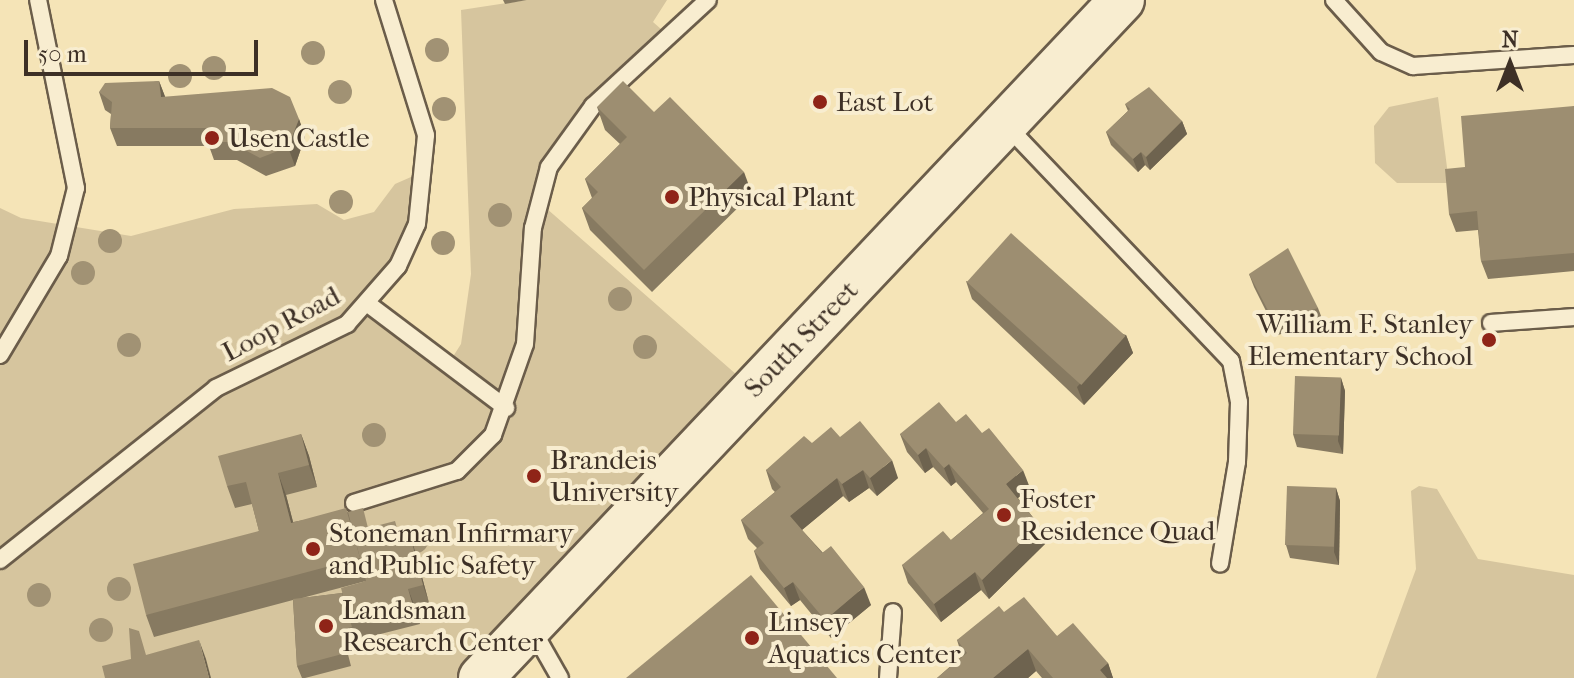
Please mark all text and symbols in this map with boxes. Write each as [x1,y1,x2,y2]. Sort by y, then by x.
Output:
scale bar [28,24,262,74]
north arrow [1470,24,1550,104]
text: N [1502,27,1518,53]
text: 50 m [38,40,87,68]
place label: East Lot [836,85,933,119]
marker: East Lot [811,93,829,111]
place label: Usen Castle [228,121,370,155]
marker: Usen Castle [203,129,221,147]
place label: Physical Plant [688,180,856,214]
marker: Physical Plant [663,188,681,206]
street label: South Street [737,273,865,405]
street label: Loop Road [216,279,346,369]
place label: William F. Stanley Elementary School [1247,307,1473,373]
marker: William F. Stanley Elementary School [1480,331,1498,349]
place label: Brandeis University [550,443,678,509]
marker: Brandeis University [525,467,543,485]
place label: Foster Residence Quad [1020,482,1215,548]
marker: Foster Residence Quad [995,506,1013,524]
place label: Stoneman Infirmary and Public Safety [329,516,574,582]
marker: Stoneman Infirmary and Public Safety [304,540,322,558]
place label: Landsman Research Center [342,593,543,659]
place label: Linsey Aquatics Center [768,605,961,671]
marker: Landsman Research Center [317,617,335,635]
marker: Linsey Aquatics Center [743,629,761,647]

